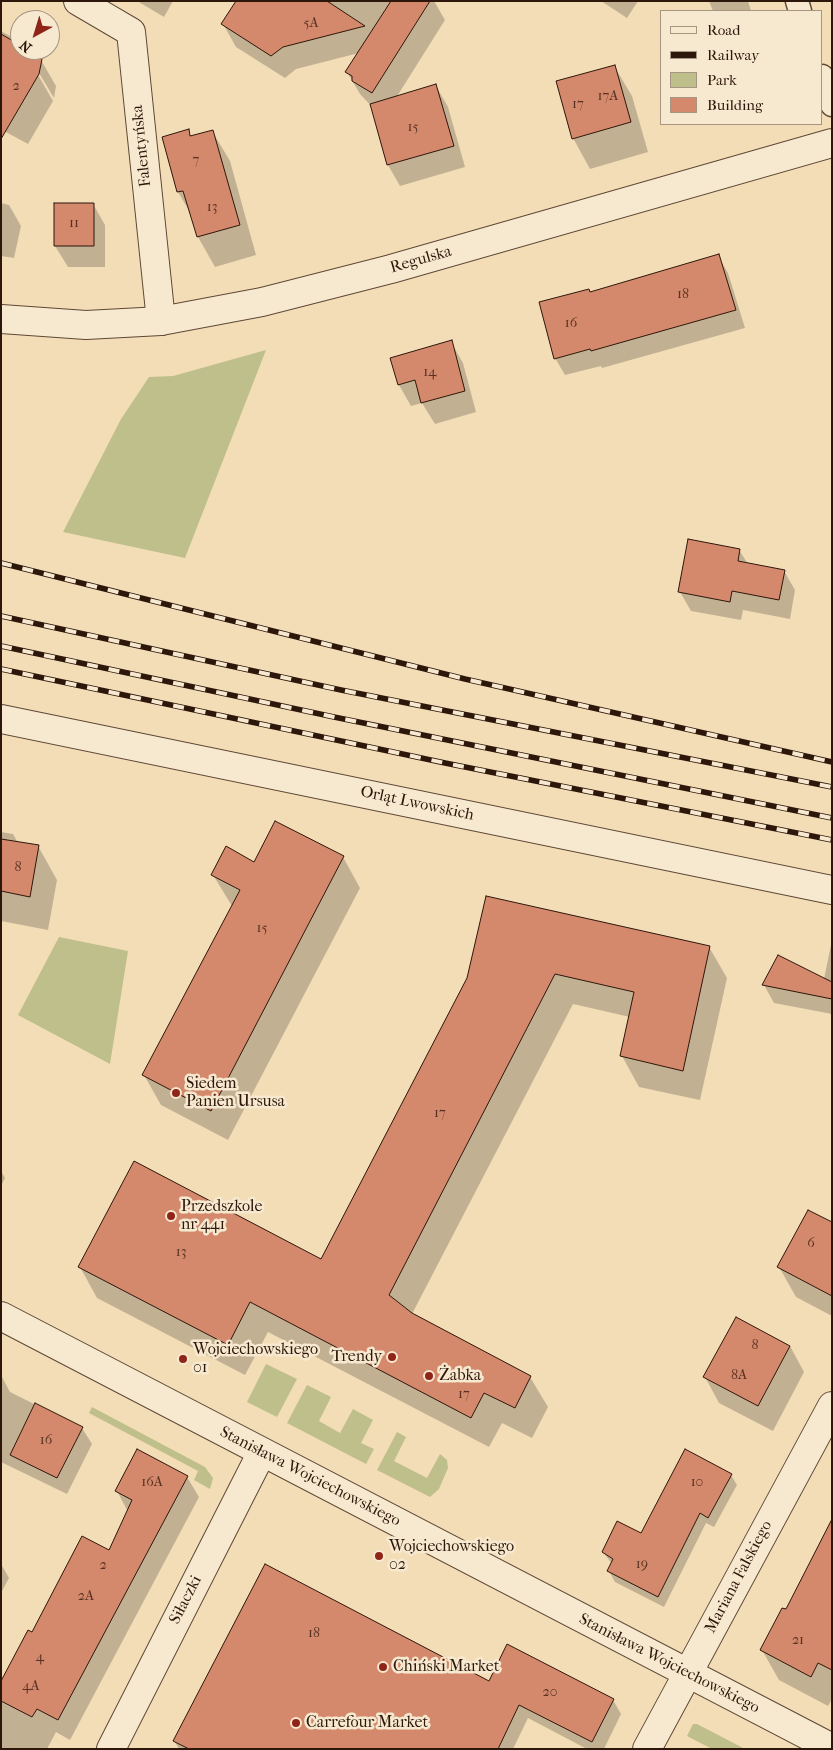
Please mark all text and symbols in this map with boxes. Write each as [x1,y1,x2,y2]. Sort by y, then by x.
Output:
north arrow [10,10,60,60]
legend [660,10,823,125]
house number: 5A [303,16,319,32]
text: Road [707,21,740,39]
text: N [16,36,35,56]
text: Railway [707,46,759,64]
text: Park [707,71,737,89]
house number: 2 [12,79,20,95]
house number: 17A [598,89,618,105]
text: Building [707,96,763,114]
house number: 17 [572,97,584,113]
street label: Falentyńska [128,104,156,188]
house number: 15 [408,120,418,136]
house number: 7 [193,153,199,169]
house number: 13 [207,200,217,216]
house number: 11 [69,216,79,232]
street label: Regulska [388,242,454,278]
house number: 18 [677,287,689,303]
house number: 16 [565,316,577,332]
house number: 14 [423,365,437,381]
street label: Orląt Lwowskich [358,783,476,825]
house number: 8 [14,860,22,876]
house number: 15 [257,921,267,937]
place label: Siedem Panien Ursusa [186,1074,285,1112]
marker: Siedem Panien Ursusa [170,1087,182,1099]
house number: 17 [434,1106,446,1122]
place label: Przedszkole nr 441 [181,1197,262,1235]
marker: Przedszkole nr 441 [165,1210,177,1222]
house number: 6 [807,1236,815,1252]
house number: 13 [176,1245,186,1261]
house number: 8 [751,1338,759,1354]
place label: Wojciechowskiego 01 [193,1340,318,1378]
place label: Trendy [331,1347,382,1367]
marker: Trendy [386,1351,398,1363]
marker: Wojciechowskiego 01 [177,1353,189,1365]
place label: Żabka [439,1366,481,1386]
house number: 8A [731,1368,747,1384]
marker: Żabka [423,1370,435,1382]
house number: 17 [458,1387,470,1403]
street label: Stanisława Wojciechowskiego [216,1423,404,1531]
house number: 16 [40,1433,52,1449]
house number: 16A [141,1475,163,1491]
house number: 10 [691,1475,703,1491]
street label: Mariana Falskiego [701,1517,777,1637]
place label: Wojciechowskiego 02 [389,1537,514,1575]
marker: Wojciechowskiego 02 [373,1550,385,1562]
house number: 19 [636,1557,648,1573]
house number: 2 [99,1558,107,1574]
street label: Siłaczki [166,1573,206,1627]
house number: 2A [78,1589,94,1605]
street label: Stanisława Wojciechowskiego [575,1610,763,1718]
house number: 18 [308,1626,320,1642]
house number: 21 [792,1633,804,1649]
house number: 4 [36,1650,44,1666]
place label: Chiński Market [393,1657,499,1677]
marker: Chiński Market [377,1661,389,1673]
house number: 4A [22,1679,40,1695]
house number: 20 [543,1685,557,1701]
place label: Carrefour Market [306,1713,428,1733]
marker: Carrefour Market [290,1717,302,1729]

